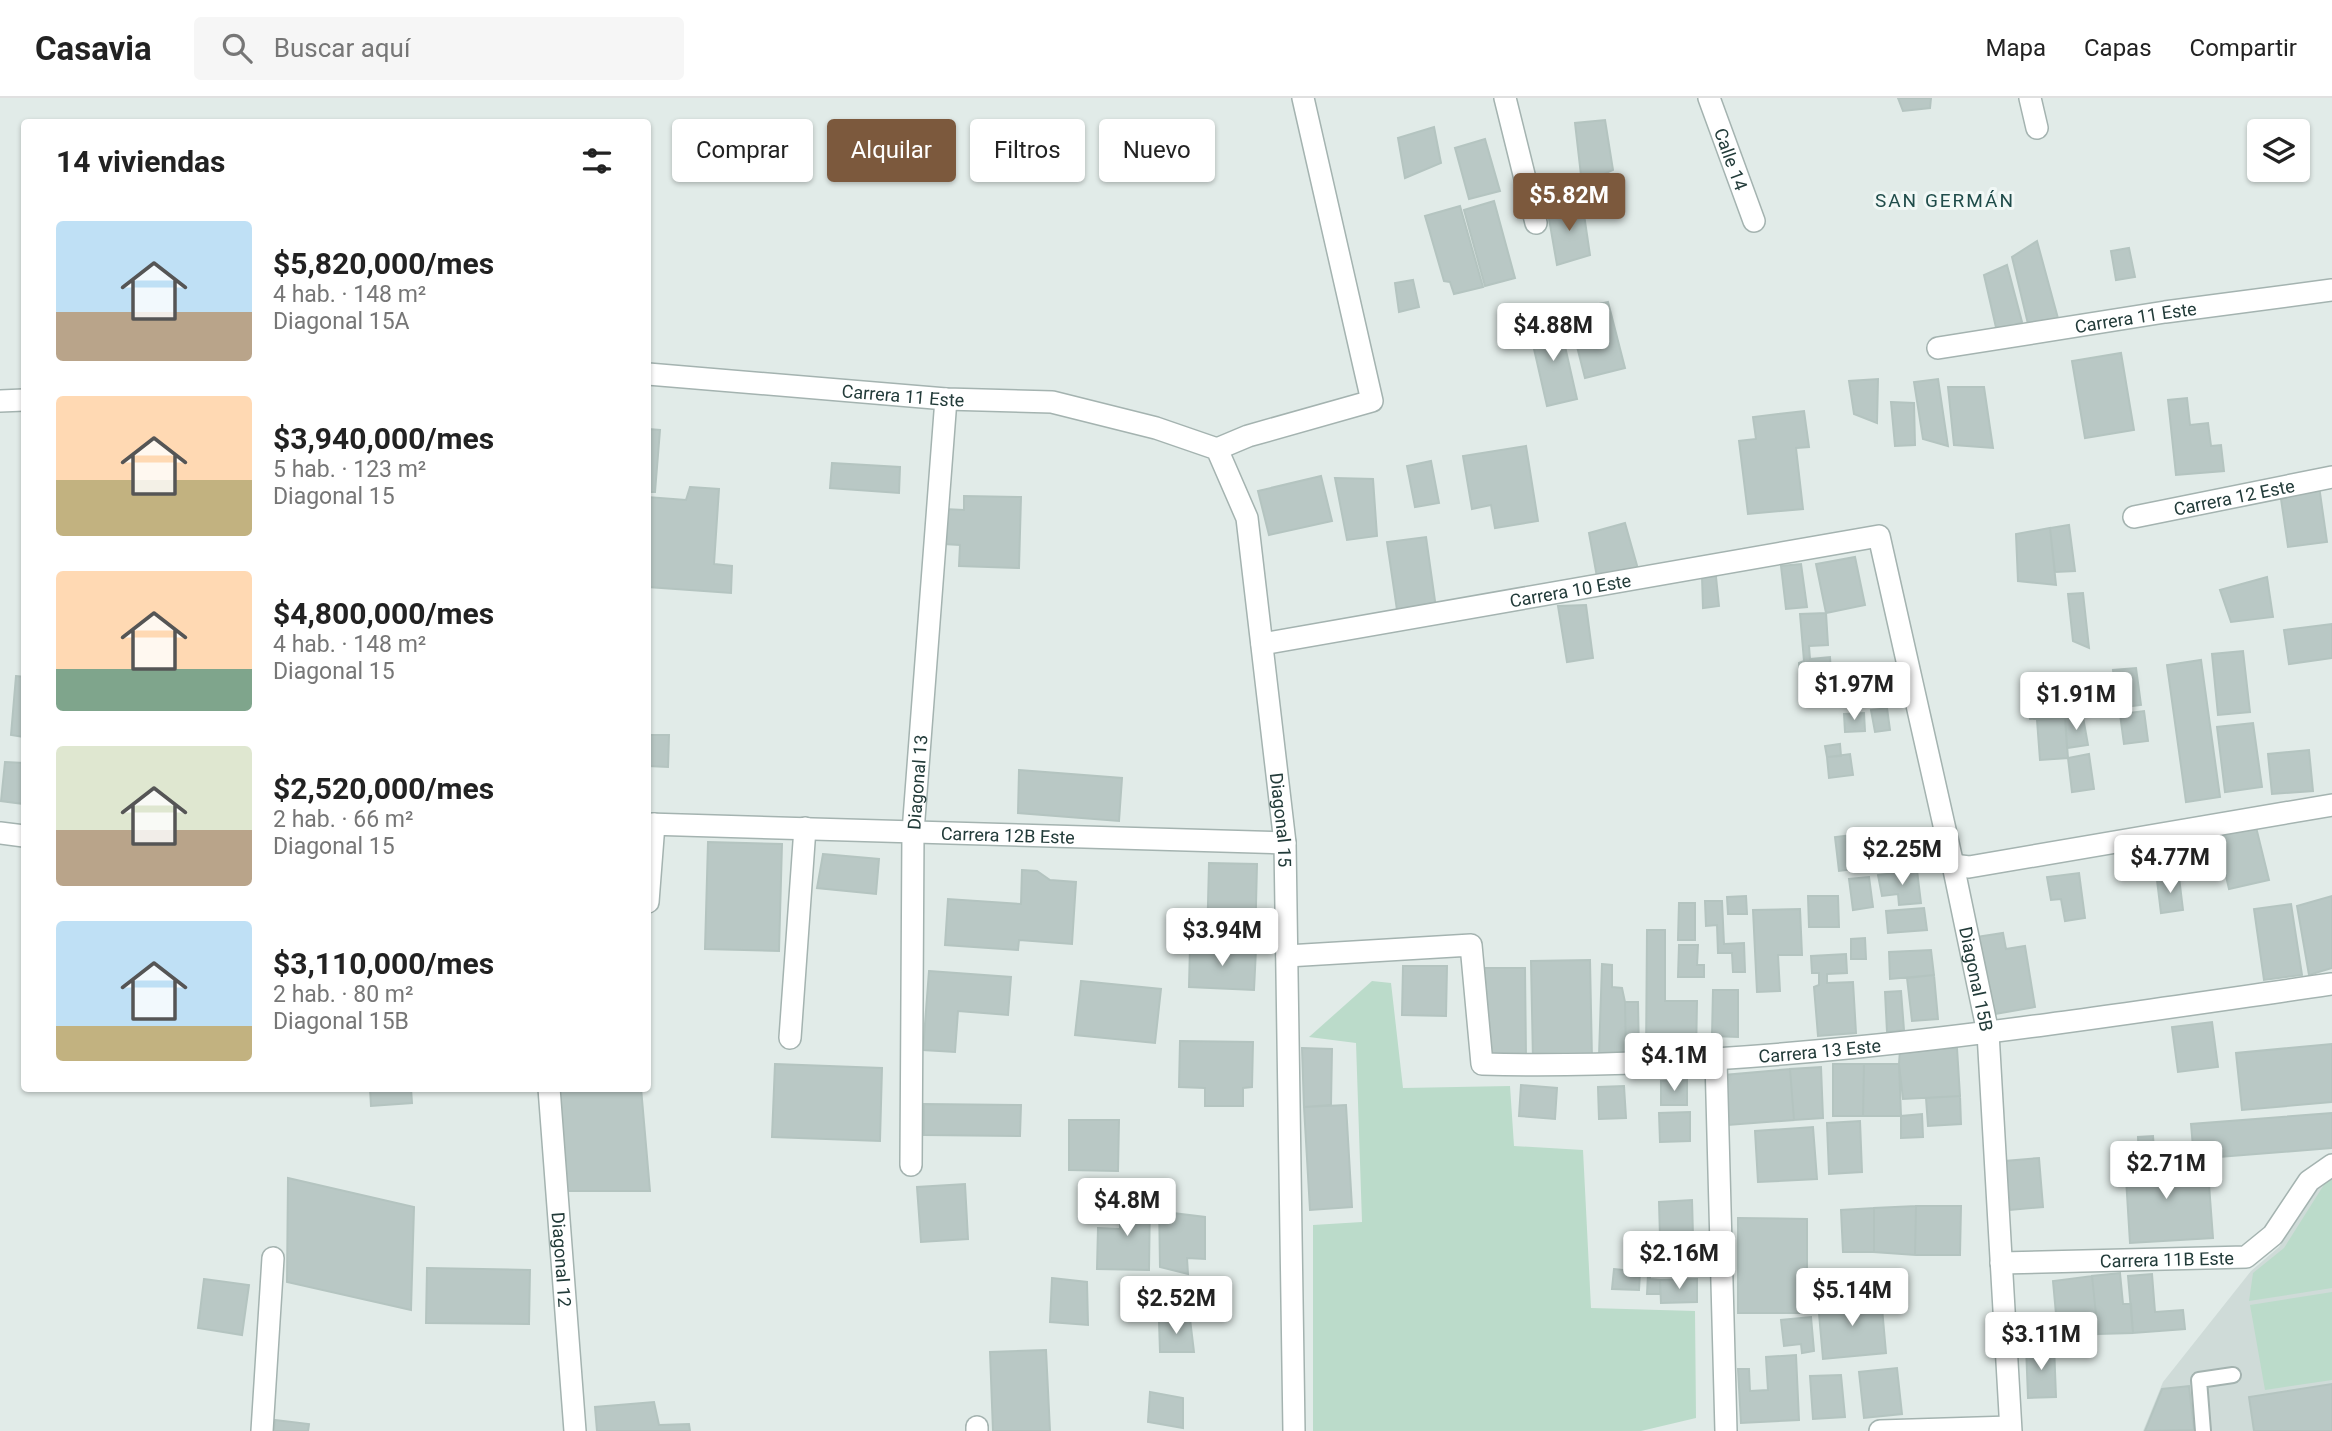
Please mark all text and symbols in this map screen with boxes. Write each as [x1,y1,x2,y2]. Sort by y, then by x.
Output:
search box [194,17,684,80]
text: Casavia [35,29,152,68]
icon: search [218,29,256,67]
text: Buscar aquí [274,33,410,63]
text: Mapa [1985,34,2046,62]
text: Capas [2084,34,2152,62]
text: Compartir [2190,34,2297,62]
chip: Comprar [672,119,813,182]
chip: Alquilar [827,119,956,182]
chip: Filtros [970,119,1085,182]
chip: Nuevo [1099,119,1215,182]
map controls [2247,119,2310,182]
button: layers [2247,119,2310,182]
street label: Calle 14 [1710,125,1752,193]
icon: filters [578,142,616,180]
text: 14 viviendas [56,144,226,179]
pin: $5.82M [1512,174,1626,233]
text: $5.82M [1529,182,1609,209]
district label: SAN GERMÁN [1875,189,2015,212]
text: $5,820,000/mes [273,246,494,281]
icon: home [112,249,196,333]
text: 4 hab. · 148 m² [273,281,426,308]
street label: Carrera 11 Este [2073,297,2198,337]
pin: $4.88M [1496,303,1610,363]
text: Diagonal 15A [273,308,410,335]
text: $4.88M [1513,312,1593,339]
street label: Carrera 11 Este [841,380,965,410]
text: $3,940,000/mes [273,421,494,456]
icon: home [112,424,196,508]
text: 5 hab. · 123 m² [273,456,426,483]
street label: Carrera 12 Este [2172,474,2296,519]
text: Diagonal 15 [273,483,395,510]
street label: Carrera 10 Este [1508,569,1633,611]
text: $4,800,000/mes [273,596,494,631]
icon: home [112,599,196,683]
text: 4 hab. · 148 m² [273,631,426,658]
text: Diagonal 15 [273,658,395,685]
pin: $1.97M [1797,662,1911,722]
text: $1.97M [1814,671,1894,698]
pin: $1.91M [2019,672,2133,732]
text: $1.91M [2036,681,2116,708]
street label: Diagonal 13 [903,734,931,830]
text: $2,520,000/mes [273,771,494,806]
street label: Diagonal 15 [1266,771,1296,868]
icon: home [112,774,196,858]
text: 2 hab. · 66 m² [273,806,413,833]
street label: Carrera 12B Este [941,822,1075,847]
pin: $2.25M [1845,828,1959,887]
text: Diagonal 15 [273,833,395,860]
text: $2.25M [1862,836,1942,863]
pin: $4.77M [2113,836,2227,895]
text: $4.77M [2130,844,2210,871]
pin: $3.94M [1165,908,1279,968]
text: $3.94M [1182,917,1262,944]
street label: Diagonal 15B [1956,925,1998,1033]
text: $3,110,000/mes [273,946,494,981]
icon: home [112,949,196,1033]
text: 2 hab. · 80 m² [273,981,413,1008]
text: Diagonal 15B [273,1008,409,1035]
pin: $4.1M [1625,1034,1723,1093]
street label: Carrera 13 Este [1758,1034,1882,1066]
text: $4.1M [1641,1042,1707,1069]
pin: $2.71M [2109,1142,2223,1201]
text: $2.71M [2126,1150,2206,1177]
pin: $4.8M [1078,1178,1176,1238]
text: $4.8M [1094,1187,1160,1214]
street label: Diagonal 12 [548,1211,576,1308]
pin: $2.16M [1622,1232,1736,1291]
text: $2.16M [1639,1240,1719,1267]
street label: Carrera 11B Este [2100,1247,2234,1271]
pin: $5.14M [1795,1268,1909,1328]
pin: $2.52M [1119,1276,1233,1336]
text: $5.14M [1812,1277,1892,1304]
text: $2.52M [1136,1285,1216,1312]
pin: $3.11M [1984,1312,2098,1372]
text: $3.11M [2001,1321,2081,1348]

